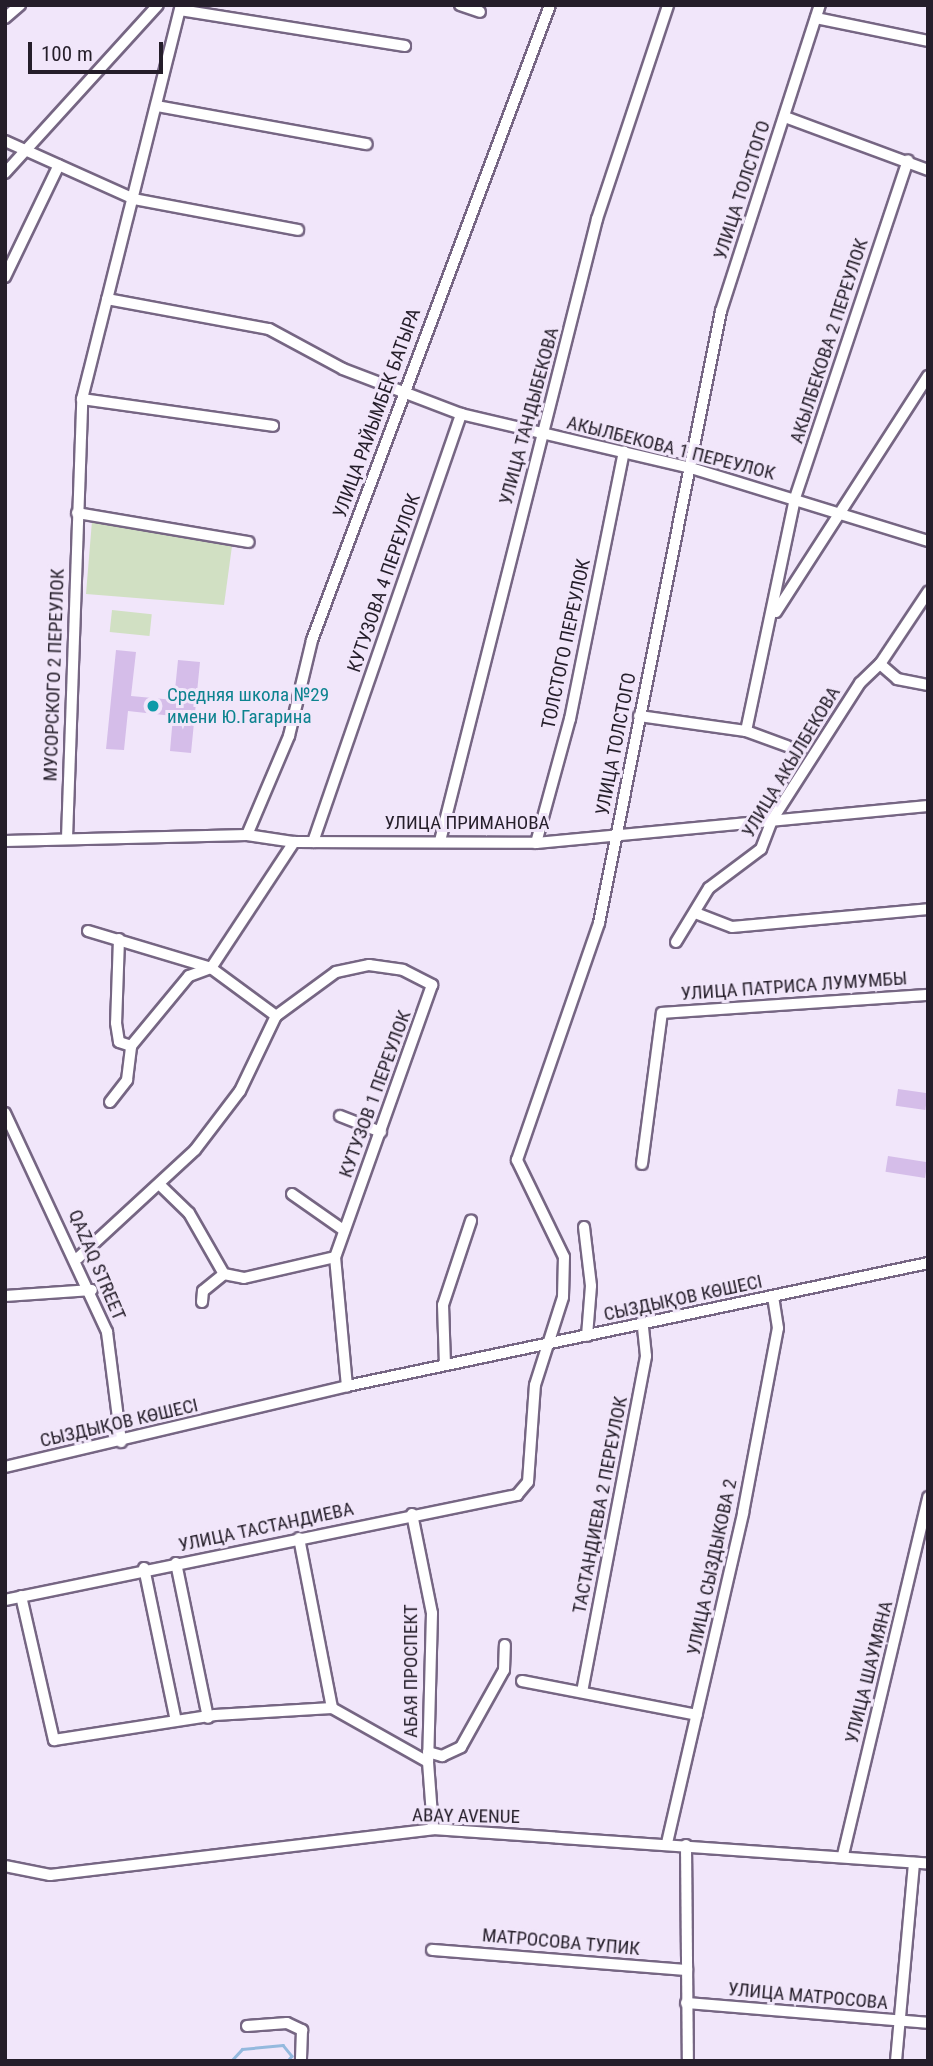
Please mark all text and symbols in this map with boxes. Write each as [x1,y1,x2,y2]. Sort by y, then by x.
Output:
scale bar [32,28,166,72]
text: 100 m [41,42,93,66]
street label: УЛИЦА ТОЛСТОГО [709,117,775,263]
street label: АКЫЛБЕКОВА 2 ПЕРЕУЛОК [785,236,873,446]
street label: УЛИЦА РАЙЫМБЕК БАТЫРА [328,305,426,521]
street label: УЛИЦА ТАНДЫБЕКОВА [494,325,564,507]
street label: АКЫЛБЕКОВА 1 ПЕРЕУЛОК [565,411,777,485]
street label: КУТУЗОВА 4 ПЕРЕУЛОК [343,491,425,675]
street label: ТОЛСТОГО ПЕРЕУЛОК [537,557,595,731]
street label: МУСОРСКОГО 2 ПЕРЕУЛОК [39,568,69,782]
street label: УЛИЦА ТОЛСТОГО [591,671,641,817]
street label: УЛИЦА АКЫЛБЕКОВА [737,682,845,842]
place label: Средняя школа №29 имени Ю.Гагарина [167,684,329,728]
marker: Средняя школа №29 имени Ю.Гагарина [145,698,161,714]
street label: УЛИЦА ПРИМАНОВА [384,812,550,834]
street label: УЛИЦА ПАТРИСА ЛУМУМБЫ [680,967,908,1005]
street label: КУТУЗОВ 1 ПЕРЕУЛОК [334,1007,416,1181]
street label: QAZAQ STREET [63,1206,131,1324]
street label: СЫЗДЫҚОВ КӨШЕСІ [602,1270,764,1326]
street label: СЫЗДЫҚОВ КӨШЕСІ [38,1394,200,1452]
street label: ТАСТАНДИЕВА 2 ПЕРЕУЛОК [568,1395,632,1615]
street label: УЛИЦА СЫЗДЫКОВА 2 [682,1477,742,1657]
street label: УЛИЦА ТАСТАНДИЕВА [176,1497,356,1557]
street label: УЛИЦА ШАУМЯНА [840,1598,898,1746]
street label: АБАЯ ПРОСПЕКТ [400,1604,422,1738]
street label: ABAY AVENUE [412,1804,520,1828]
street label: МАТРОСОВА ТУПИК [481,1924,641,1960]
street label: УЛИЦА МАТРОСОВА [727,1978,889,2014]

